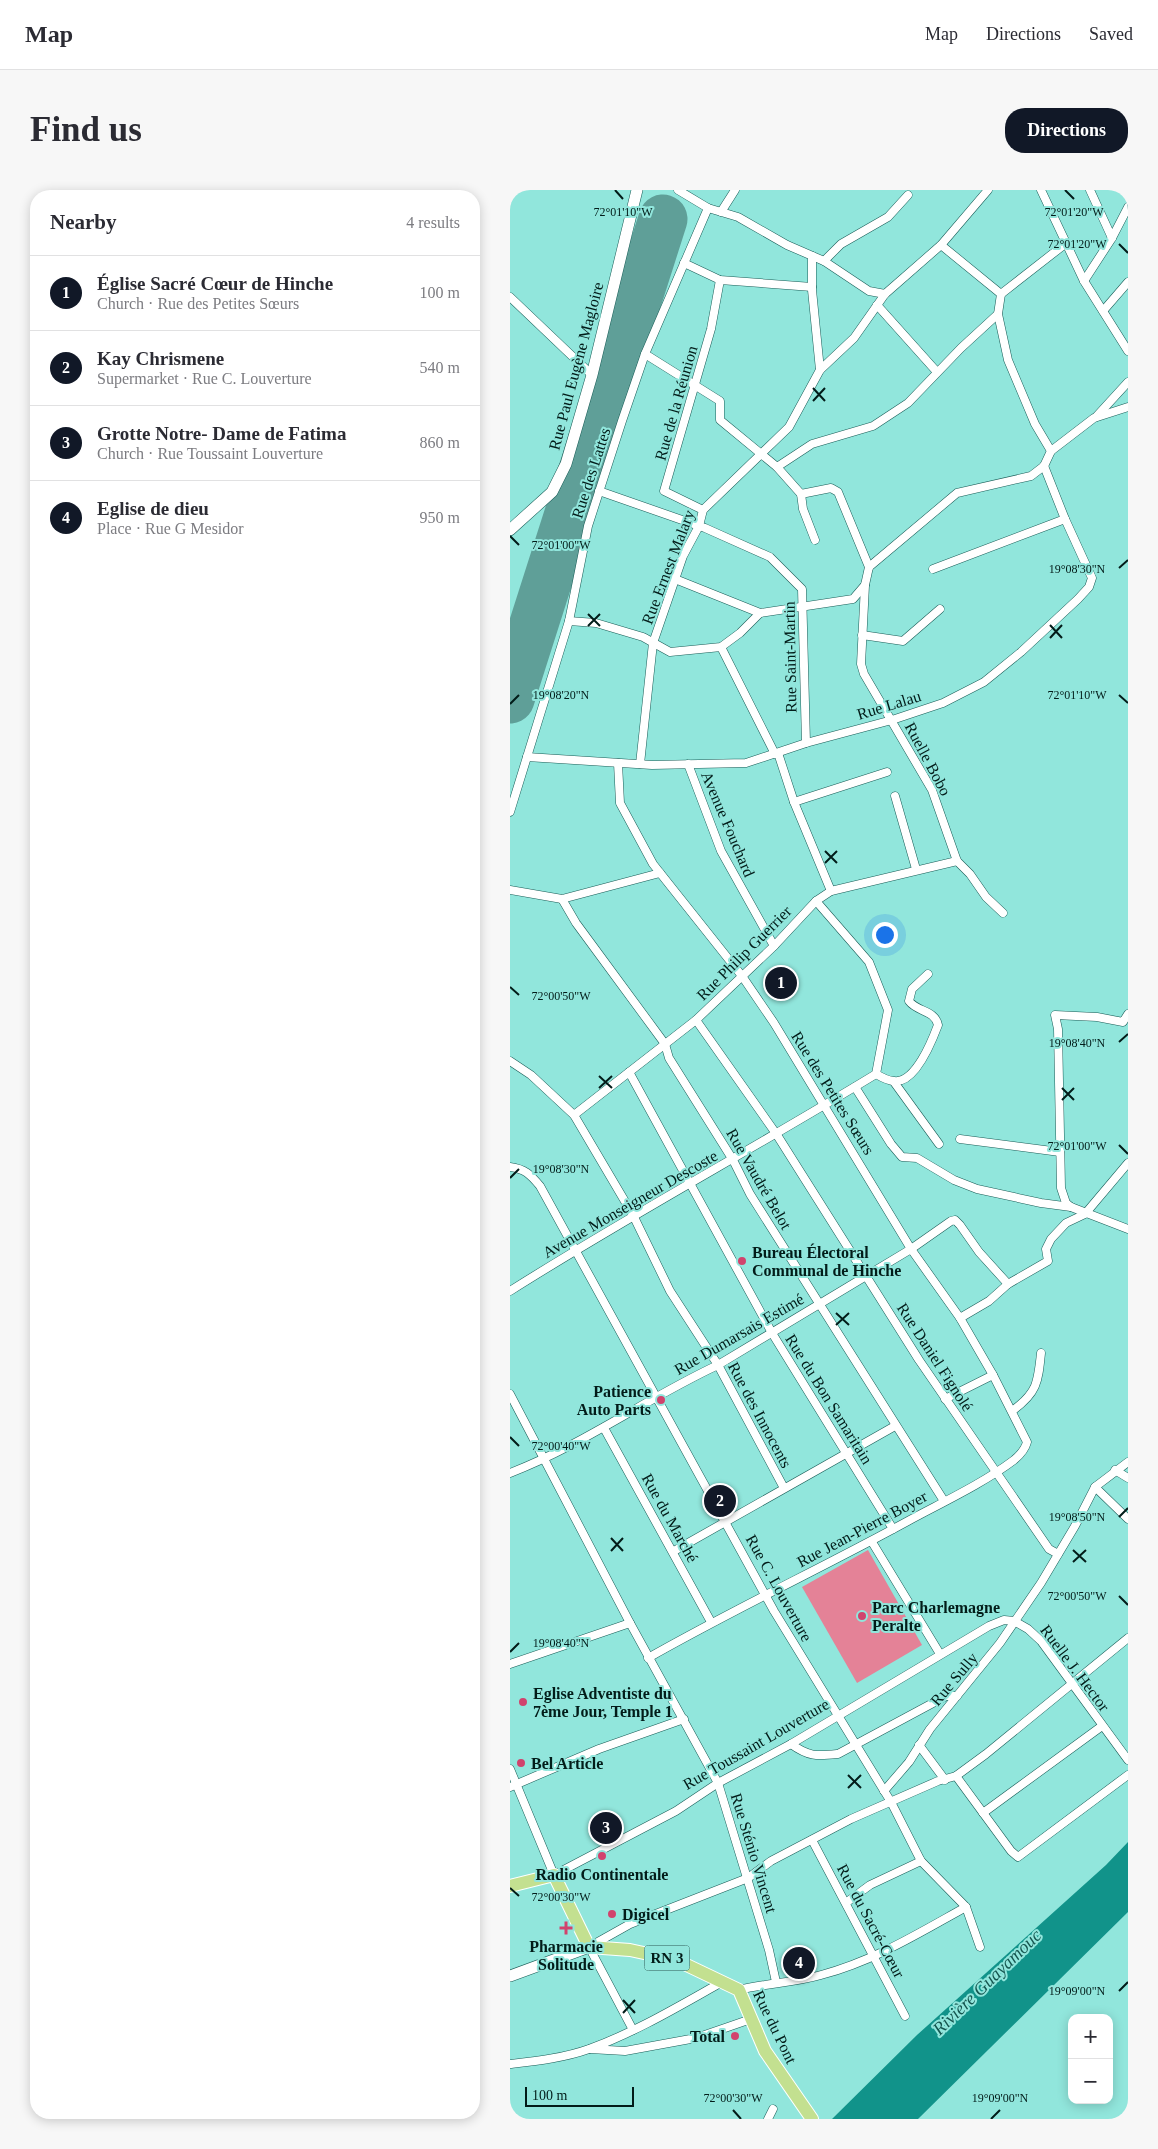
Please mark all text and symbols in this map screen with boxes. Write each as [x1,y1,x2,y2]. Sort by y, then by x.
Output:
text: Map [25,21,73,47]
text: Map [925,24,958,44]
text: Directions [986,24,1061,44]
text: Saved [1089,24,1133,44]
button: Directions [1005,108,1128,153]
text: Find us [30,110,142,149]
text: 72°01'10"W [593,205,653,219]
text: 72°01'20"W [1044,205,1104,219]
text: Nearby [50,210,117,234]
text: 4 results [406,214,460,231]
text: 72°01'20"W [1047,237,1107,251]
text: Église Sacré Cœur de Hinche [97,273,333,294]
street label: Rue Paul Eugène Magloire [545,280,608,452]
text: 1 [62,284,70,301]
text: 100 m [420,284,460,301]
text: Church · Rue des Petites Sœurs [97,295,299,312]
street label: Rue de la Réunion [651,344,701,462]
text: Kay Chrismene [97,348,224,369]
text: 2 [62,359,70,376]
text: 540 m [420,359,460,376]
text: Supermarket · Rue C. Louverture [97,370,312,387]
text: Grotte Notre- Dame de Fatima [97,423,346,444]
street label: Rue des Lattes [568,426,614,520]
text: 3 [62,434,70,451]
text: 860 m [420,434,460,451]
text: Church · Rue Toussaint Louverture [97,445,323,462]
text: Eglise de dieu [97,498,209,519]
street label: Rue Ernest Malary [638,508,699,627]
text: 4 [62,509,70,526]
text: 950 m [420,509,460,526]
text: Place · Rue G Mesidor [97,520,244,537]
text: 72°01'00"W [531,538,591,552]
text: 19°08'30"N [1049,562,1106,576]
street label: Rue Saint-Martin [781,601,799,713]
street label: Rue Lalau [855,687,923,723]
text: 19°08'20"N [533,688,590,702]
text: 72°01'10"W [1047,688,1107,702]
street label: Ruelle Bobo [902,719,954,799]
street label: Avenue Fouchard [698,769,758,879]
street label: Rue Philip Guerrier [693,902,796,1004]
your location [872,922,898,948]
pin: 1 [765,964,797,1002]
text: 72°00'50"W [531,989,591,1003]
street label: Rue des Petites Sœurs [788,1028,878,1158]
text: 19°08'40"N [1049,1036,1106,1050]
street label: Rue Vaudré Belot [723,1126,795,1233]
text: 72°01'00"W [1047,1139,1107,1153]
street label: Avenue Monseigneur Descoste [540,1147,721,1262]
text: 19°08'30"N [533,1162,590,1176]
place label: Bureau Électoral Communal de Hinche [752,1243,901,1279]
marker: Bureau Électoral Communal de Hinche [736,1255,748,1267]
street label: Rue Dumarsais Estimé [671,1290,807,1378]
street label: Rue Daniel Fignolé [893,1300,976,1415]
street label: Rue du Bon Samaritain [782,1331,876,1467]
street label: Rue des Innocents [725,1359,795,1471]
place label: Patience Auto Parts [577,1383,651,1418]
marker: Patience Auto Parts [655,1394,667,1406]
text: 72°00'40"W [531,1439,591,1453]
street label: Rue du Marché [639,1471,701,1565]
pin: 2 [704,1482,736,1520]
street label: Rue Jean-Pierre Boyer [794,1487,931,1571]
text: 19°08'50"N [1049,1510,1106,1524]
street label: Rue C. Louverture [743,1532,815,1644]
text: 72°00'50"W [1047,1589,1107,1603]
place label: Parc Charlemagne Peralte [872,1599,1000,1634]
marker: Parc Charlemagne Peralte [856,1610,868,1622]
street label: Ruelle J. Hector [1037,1622,1113,1715]
text: 19°08'40"N [533,1636,590,1650]
street label: Rue Sully [927,1649,982,1709]
place label: Eglise Adventiste du 7ème Jour, Temple 1 [533,1685,673,1721]
street label: Rue Toussaint Louverture [680,1695,832,1793]
marker: Eglise Adventiste du 7ème Jour, Temple 1 [517,1696,529,1708]
place label: Bel Article [531,1755,603,1772]
marker: Bel Article [515,1757,527,1769]
street label: Rue Sténio Vincent [728,1791,780,1915]
pin: 3 [590,1809,622,1847]
marker: Radio Continentale [596,1850,608,1862]
street label: Rue du Sacré-Cœur [834,1861,908,1981]
place label: Radio Continentale [536,1866,668,1883]
text: 72°00'30"W [531,1890,591,1904]
place label: Digicel [622,1906,670,1924]
marker: Digicel [606,1908,618,1920]
marker: Pharmacie Solitude [560,1922,572,1934]
water label: Rivière Guayamouc [928,1925,1045,2039]
place label: Pharmacie Solitude [529,1938,603,1973]
pin: 4 [783,1944,815,1982]
road number: RN 3 [644,1946,690,1970]
text: 19°09'00"N [1049,1984,1106,1998]
street label: Rue du Pont [750,1988,800,2067]
map controls [1068,2014,1113,2104]
button: + [1068,2014,1113,2059]
place label: Total [690,2028,726,2045]
marker: Total [729,2030,741,2042]
button: − [1068,2059,1113,2104]
scale bar [525,2084,634,2107]
text: 100 m [532,2088,567,2103]
text: 72°00'30"W [703,2091,763,2105]
text: 19°09'00"N [972,2091,1029,2105]

